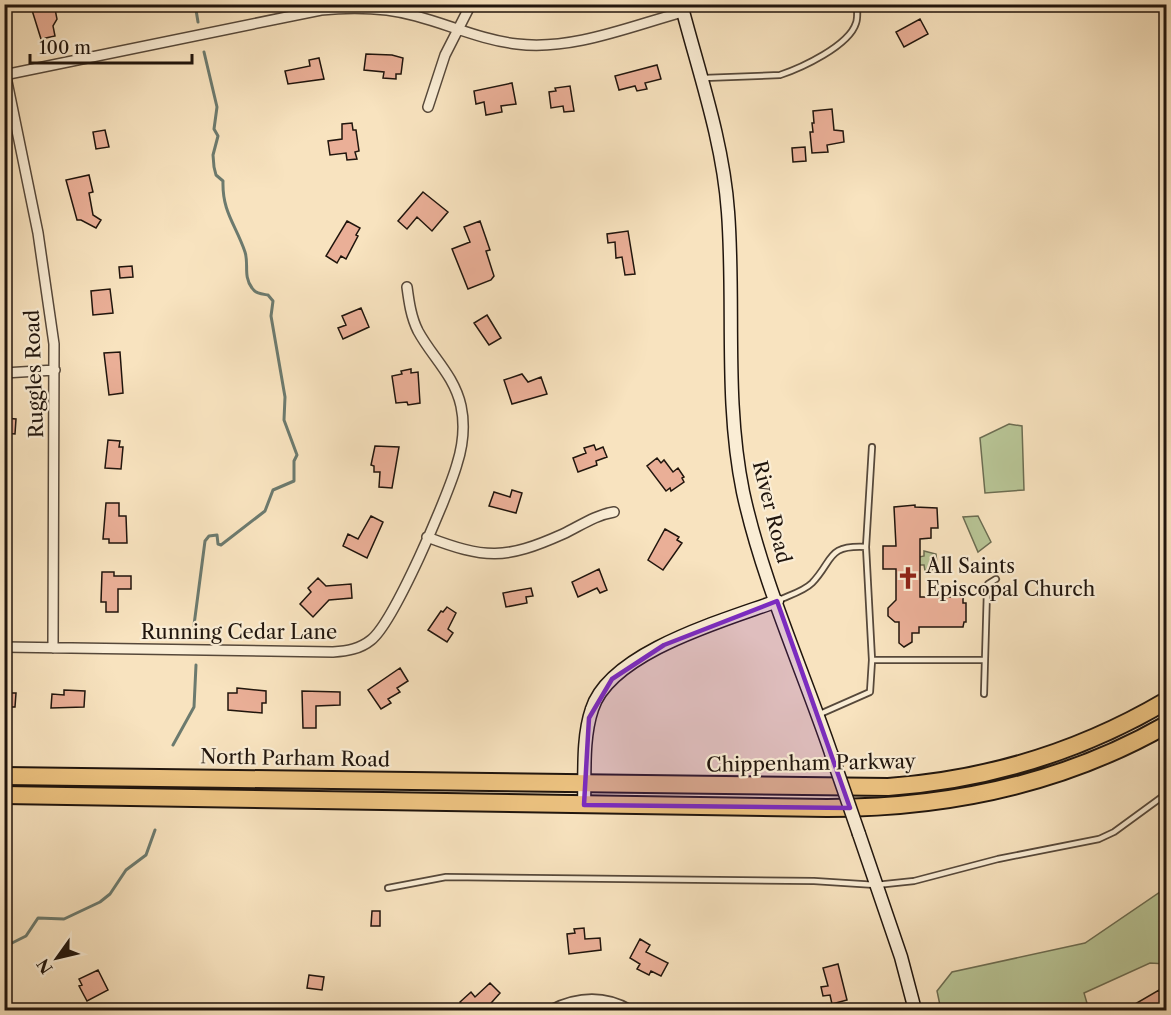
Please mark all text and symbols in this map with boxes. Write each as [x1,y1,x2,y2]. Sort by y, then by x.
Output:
scale bar [30,27,192,65]
text: 100 m [39,37,91,59]
street label: Ruggles Road [20,309,48,439]
street label: River Road [748,458,796,566]
place label: All Saints Episcopal Church [925,554,1096,601]
church icon: All Saints Episcopal Church [895,565,921,591]
street label: Running Cedar Lane [141,620,337,644]
street label: North Parham Road [200,744,390,772]
street label: Chippenham Parkway [706,749,917,777]
north arrow [27,928,87,988]
text: N [32,955,57,978]

